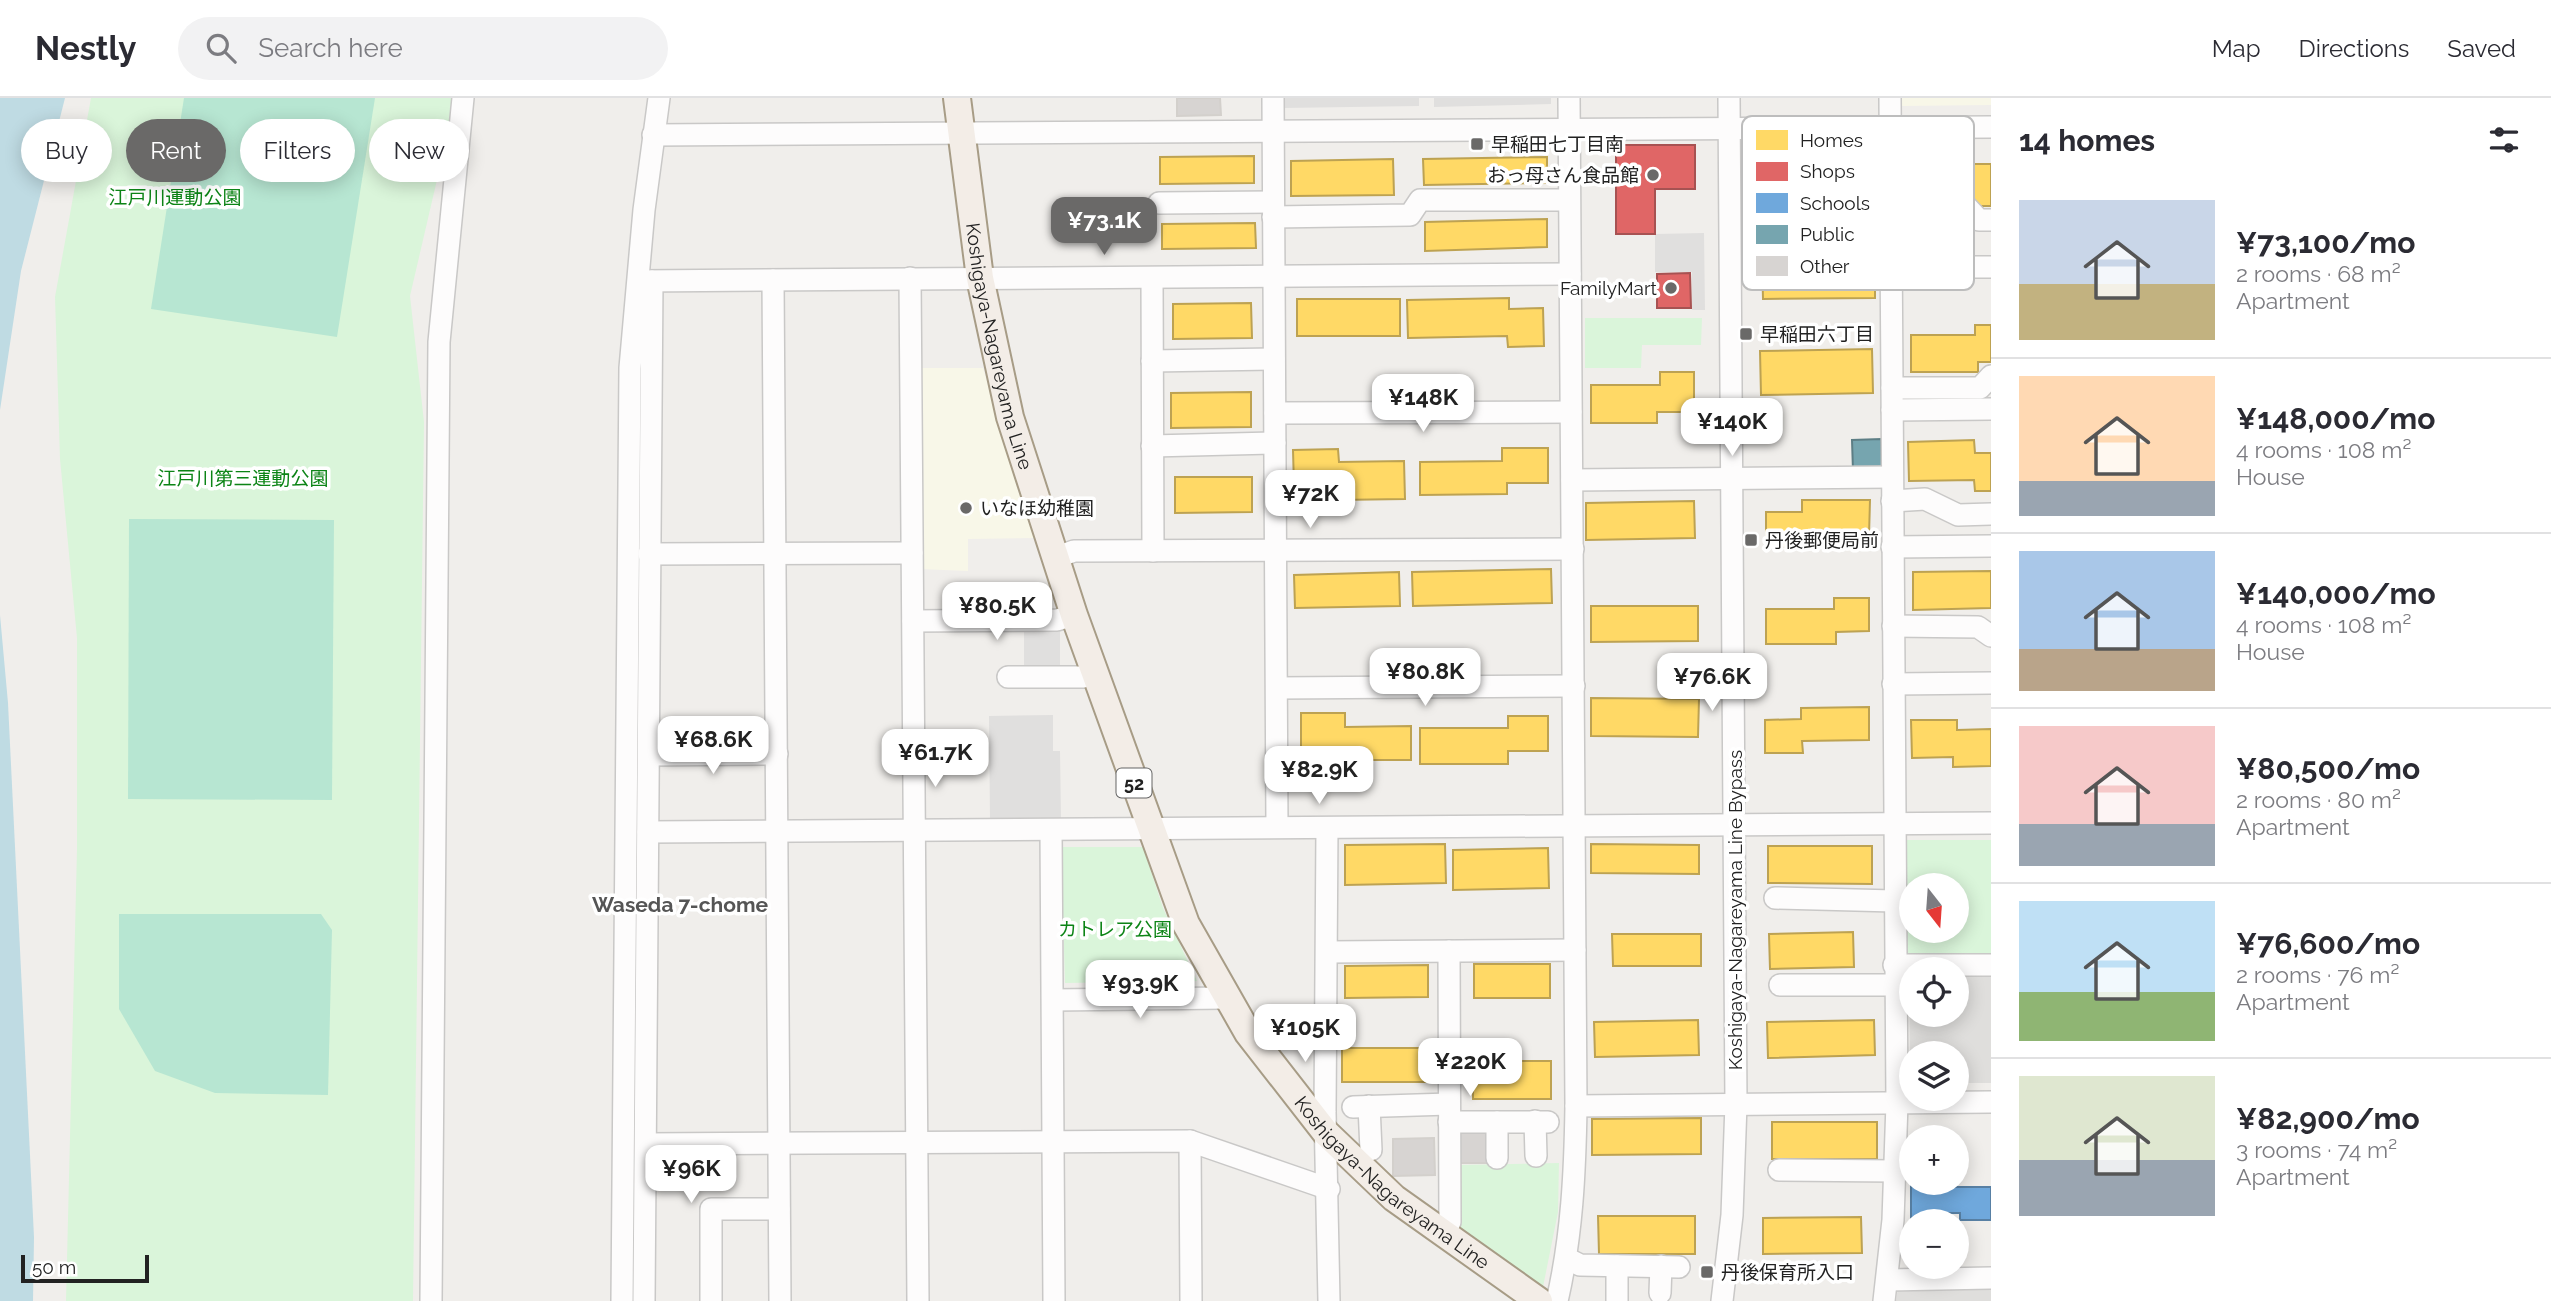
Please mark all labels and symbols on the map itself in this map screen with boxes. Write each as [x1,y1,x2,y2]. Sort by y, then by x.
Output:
legend [1742,116,1974,290]
text: Homes [1800,129,1863,151]
place label: 早稲田七丁目南 [1491,133,1624,155]
marker: 早稲田七丁目南 [1469,136,1485,152]
text: Shops [1800,160,1855,182]
place label: おっ母さん食品館 [1487,164,1639,186]
marker: おっ母さん食品館 [1645,167,1661,183]
park label: 江戸川運動公園 [108,186,242,208]
text: Schools [1800,192,1870,214]
pin: ¥73.1K [1047,198,1161,257]
street label: Koshigaya-Nagareyama Line [962,221,1037,472]
text: Public [1800,223,1855,245]
text: Other [1800,255,1850,277]
place label: FamilyMart [1560,277,1658,299]
marker: FamilyMart [1663,280,1679,296]
place label: 早稲田六丁目 [1760,323,1874,345]
marker: 早稲田六丁目 [1738,326,1754,342]
pin: ¥148K [1374,374,1472,434]
pin: ¥140K [1683,398,1781,458]
park label: 江戸川第三運動公園 [157,467,329,489]
pin: ¥72K [1269,470,1351,530]
place label: いなほ幼稚園 [980,497,1094,519]
marker: いなほ幼稚園 [958,500,974,516]
place label: 丹後郵便局前 [1765,529,1879,551]
marker: 丹後郵便局前 [1743,532,1759,548]
pin: ¥80.5K [940,582,1054,642]
pin: ¥80.8K [1368,648,1482,708]
pin: ¥76.6K [1655,654,1769,713]
pin: ¥68.6K [656,716,770,776]
pin: ¥61.7K [878,730,992,789]
pin: ¥82.9K [1262,746,1376,806]
street label: Koshigaya-Nagareyama Line Bypass [1724,750,1746,1070]
road number: 52 [1116,768,1152,798]
north arrow [1899,873,1969,943]
district label: Waseda 7-chome [592,892,768,917]
park label: カトレア公園 [1058,918,1172,940]
pin: ¥93.9K [1083,960,1197,1020]
pin: ¥105K [1256,1004,1354,1064]
pin: ¥220K [1421,1038,1519,1098]
street label: Koshigaya-Nagareyama Line [1290,1092,1494,1273]
pin: ¥96K [650,1146,732,1205]
scale bar [21,1252,149,1284]
place label: 丹後保育所入口 [1721,1261,1854,1283]
marker: 丹後保育所入口 [1699,1264,1715,1280]

